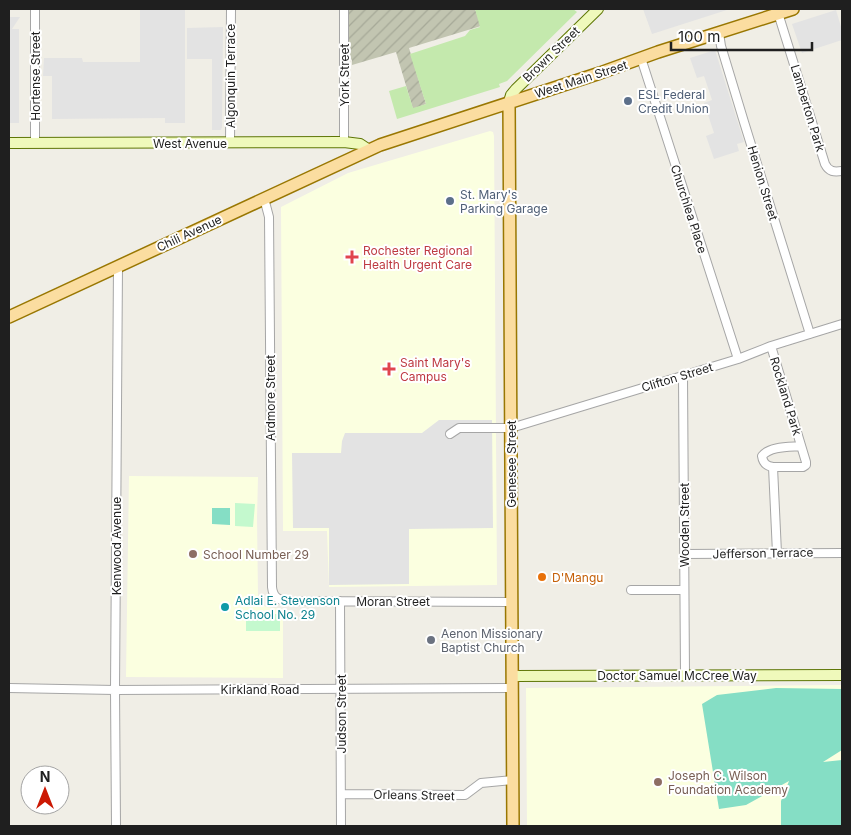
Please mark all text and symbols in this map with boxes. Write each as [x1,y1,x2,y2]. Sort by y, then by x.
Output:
scale bar [671,20,812,52]
street label: Brown Street [519,23,583,85]
street label: Algonquin Terrace [223,24,238,128]
text: 100 m [678,27,720,46]
street label: Hortense Street [28,31,43,121]
street label: York Street [337,43,352,106]
street label: West Main Street [533,57,629,101]
street label: Lamberton Park [788,63,828,154]
place label: ESL Federal Credit Union [638,87,709,116]
marker: ESL Federal Credit Union [622,95,634,107]
street label: West Avenue [153,136,227,151]
street label: Henion Street [745,144,782,222]
street label: Churchlea Place [668,163,710,255]
place label: St. Mary's Parking Garage [460,187,548,216]
marker: St. Mary's Parking Garage [444,195,456,207]
street label: Chili Avenue [154,211,224,255]
place label: Rochester Regional Health Urgent Care [363,243,472,272]
marker: Rochester Regional Health Urgent Care [345,250,359,264]
street label: Ardmore Street [263,355,278,441]
place label: Saint Mary's Campus [400,355,471,384]
street label: Rockland Park [767,355,805,437]
street label: Clifton Street [639,359,715,395]
marker: Saint Mary's Campus [382,362,396,376]
street label: Genesee Street [504,420,519,508]
street label: Wooden Street [677,483,692,567]
street label: Kenwood Avenue [109,497,124,595]
street label: Jefferson Terrace [712,545,814,561]
place label: School Number 29 [203,547,309,562]
marker: School Number 29 [187,548,199,560]
place label: D'Mangu [552,570,603,585]
marker: D'Mangu [536,571,548,583]
place label: Adlai E. Stevenson School No. 29 [235,593,340,622]
street label: Moran Street [356,594,430,609]
marker: Adlai E. Stevenson School No. 29 [219,601,231,613]
place label: Aenon Missionary Baptist Church [441,626,543,655]
marker: Aenon Missionary Baptist Church [425,634,437,646]
street label: Doctor Samuel McCree Way [597,668,757,683]
street label: Judson Street [334,674,349,754]
street label: Kirkland Road [221,682,299,697]
north arrow [20,765,70,815]
text: N [40,768,50,785]
place label: Joseph C. Wilson Foundation Academy [668,768,788,797]
marker: Joseph C. Wilson Foundation Academy [652,776,664,788]
street label: Orleans Street [373,787,455,803]

